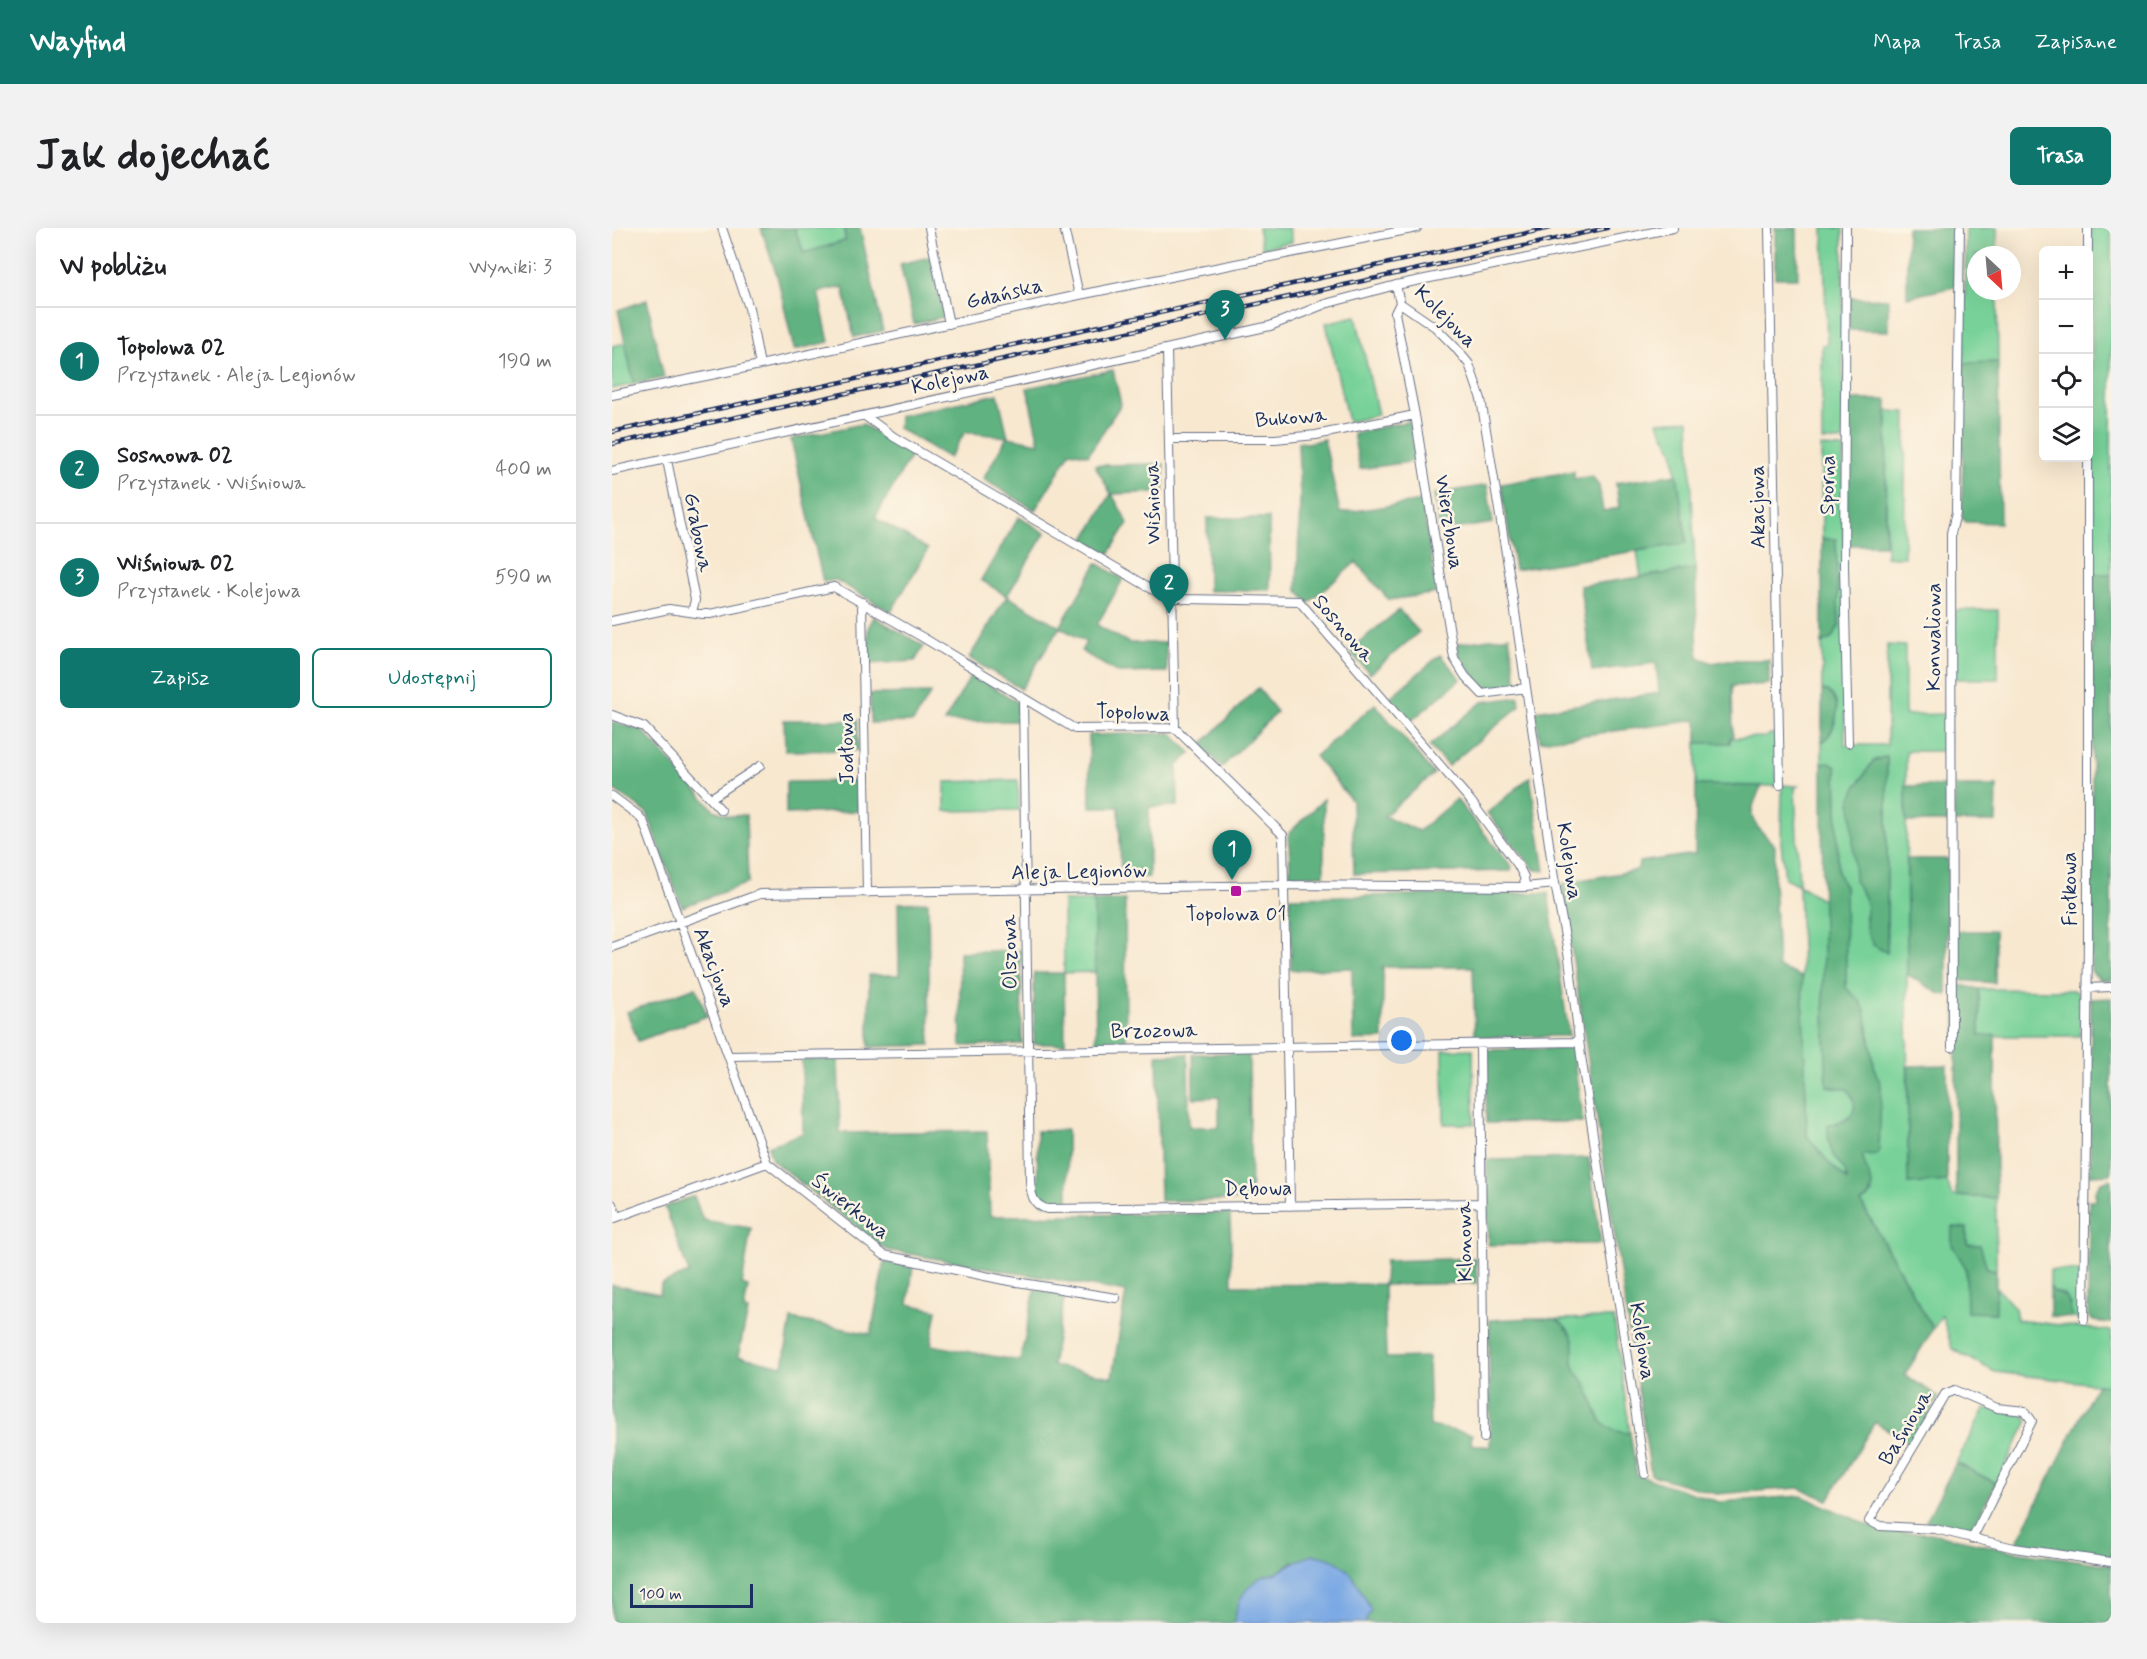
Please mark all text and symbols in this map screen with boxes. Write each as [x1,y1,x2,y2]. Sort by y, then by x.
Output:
text: Wayfind [30,24,126,61]
text: Mapa [1873,28,1921,56]
text: Trasa [1954,28,2002,56]
text: Zapisane [2035,28,2117,56]
button: Trasa [2010,127,2111,185]
text: Jak dojechać [36,129,270,184]
north arrow [1967,246,2021,300]
map controls [2039,246,2093,462]
button: + [2039,246,2093,300]
text: W pobliżu [60,250,166,284]
text: Wyniki: 3 [469,254,552,281]
street label: Gdańska [963,272,1045,316]
street label: Kolejowa [1408,279,1483,354]
pin: 3 [1206,291,1244,340]
button: − [2039,300,2093,354]
text: Topolowa 02 [117,334,225,362]
text: 1 [75,348,84,375]
text: 190 m [498,348,552,375]
button: locate [2039,354,2093,408]
street label: Kolejowa [909,358,991,402]
text: Przystanek · Aleja Legionów [117,362,356,389]
street label: Bukowa [1254,401,1328,435]
button: layers [2039,408,2093,462]
text: Sosnowa 02 [117,442,233,470]
street label: Sporna [1813,455,1843,515]
text: 2 [75,456,84,483]
text: 400 m [496,456,552,483]
street label: Wiśniowa [1138,461,1168,545]
street label: Akacjowa [1743,465,1773,549]
text: Przystanek · Wiśniowa [117,470,306,497]
street label: Wierzbowa [1428,473,1470,572]
street label: Grabowa [677,490,720,575]
text: Wiśniowa 02 [117,550,234,578]
text: 3 [75,564,84,591]
text: 590 m [495,564,552,591]
pin: 2 [1150,564,1188,614]
text: Przystanek · Kolejowa [117,578,301,605]
street label: Konwaliowa [1920,583,1948,691]
street label: Sosnowa [1306,589,1381,669]
button: Zapisz [60,648,300,708]
button: Udostępnij [312,648,552,708]
street label: Topolowa [1095,698,1171,728]
street label: Jodłowa [832,712,862,784]
street label: Kolejowa [1549,820,1589,902]
pin: 1 [1212,830,1252,880]
street label: Fiołkowa [2055,852,2085,926]
street label: Aleja Legionów [1011,857,1147,887]
marker: Topolowa 01 [1229,884,1243,898]
place label: Topolowa 01 [1186,900,1286,928]
street label: Olszowa [995,914,1025,990]
street label: Akacjowa [686,923,742,1011]
street label: Brzozowa [1110,1016,1198,1046]
your location [1387,1026,1416,1055]
street label: Świerkowa [805,1167,895,1246]
street label: Dębowa [1224,1174,1292,1204]
street label: Klonowa [1450,1201,1480,1282]
street label: Kolejowa [1622,1300,1662,1382]
street label: Baśniowa [1872,1384,1940,1471]
scale bar [630,1581,753,1608]
text: 100 m [639,1584,682,1605]

